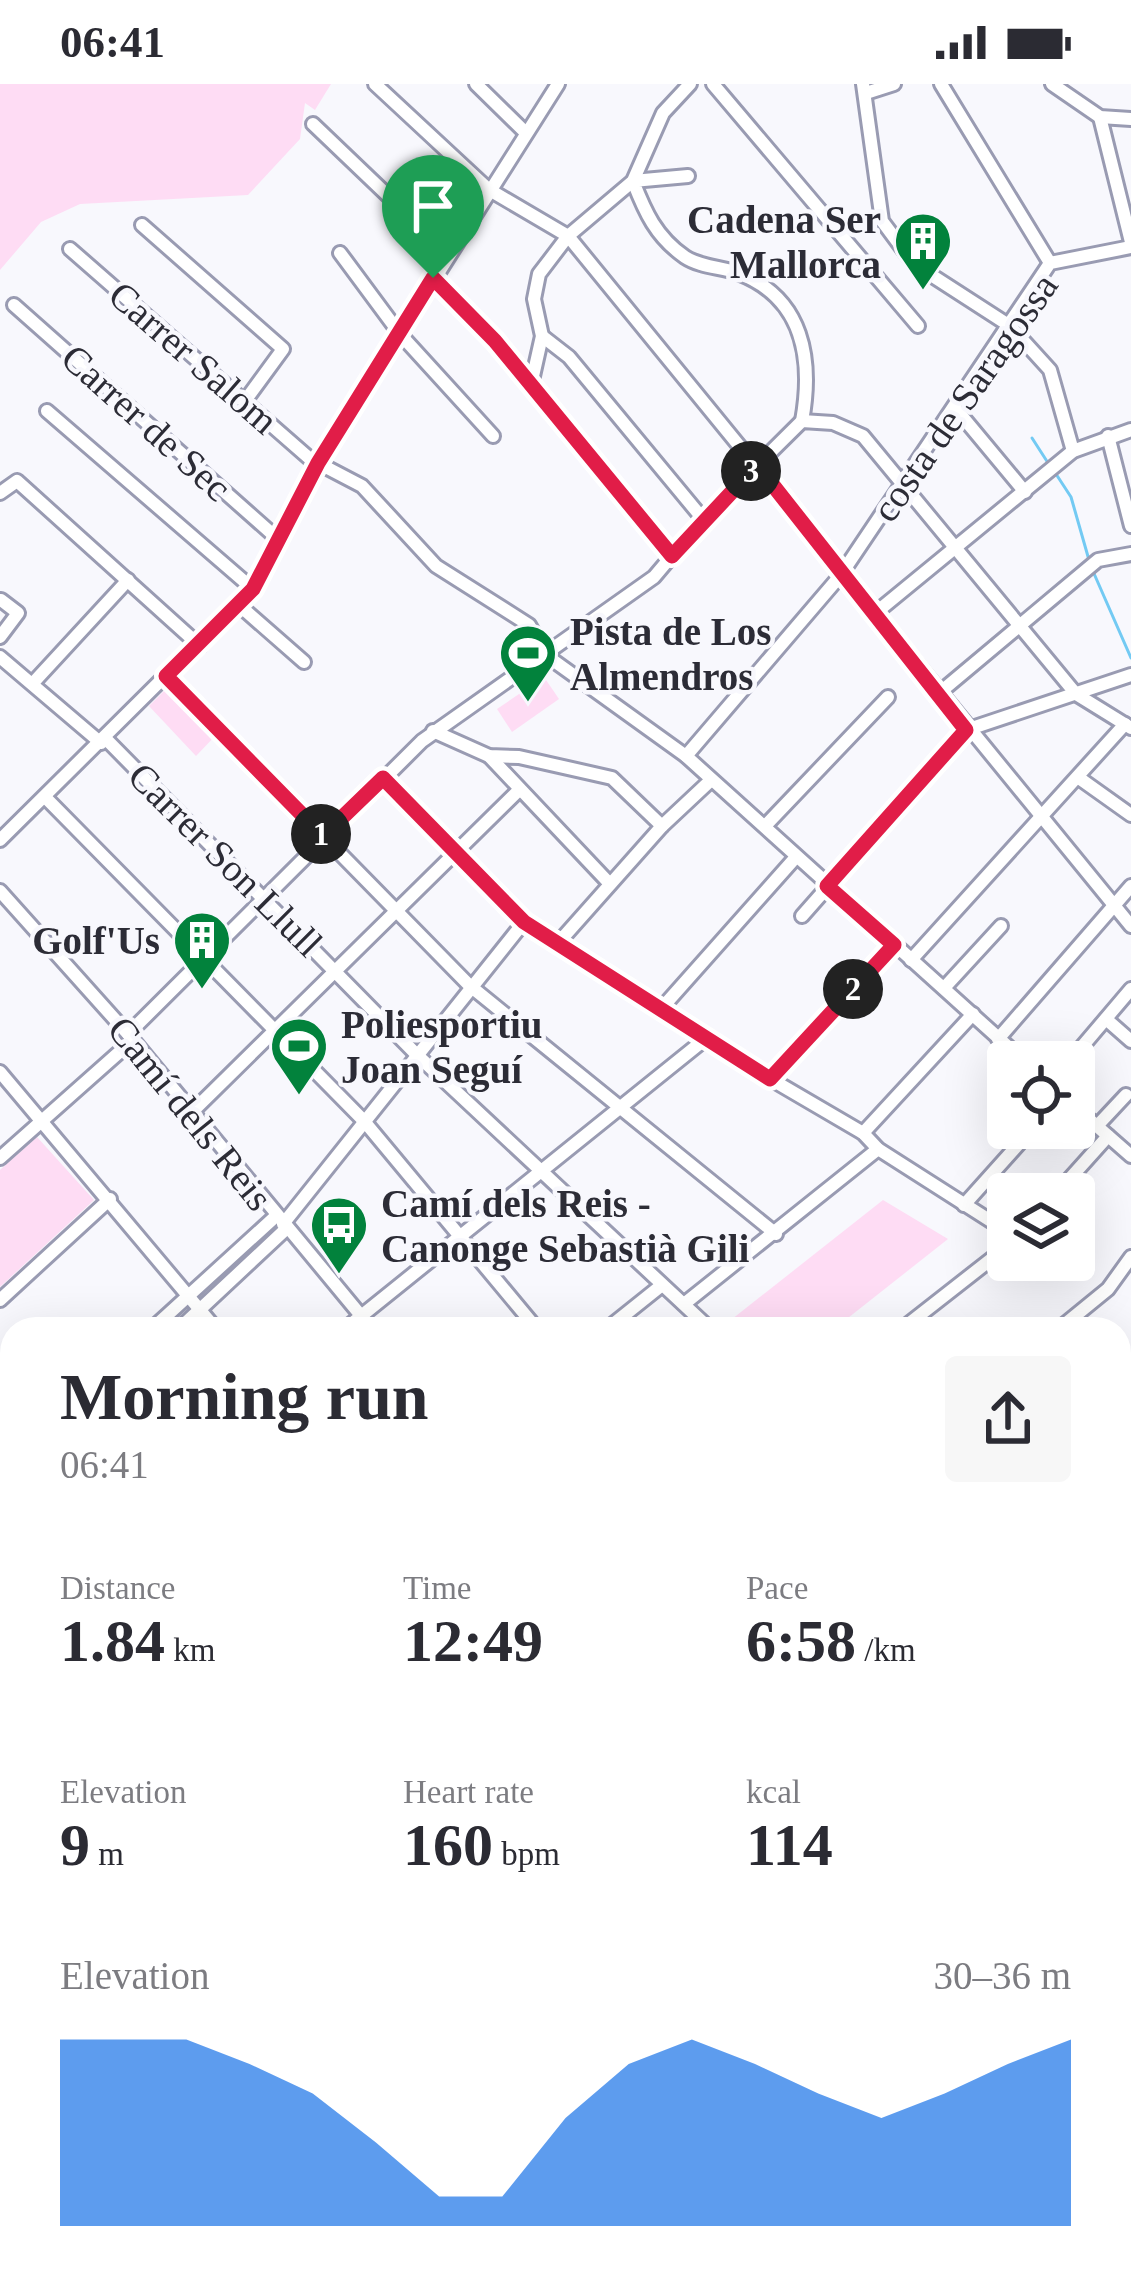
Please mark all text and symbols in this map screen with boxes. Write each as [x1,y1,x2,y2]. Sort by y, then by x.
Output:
text: 06:41 [60,17,165,67]
pin [382,155,484,278]
icon: arrive [400,173,466,239]
place label: Cadena Ser Mallorca [687,198,881,286]
building icon: Cadena Ser Mallorca [892,210,954,292]
street label: costa de Saragossa [863,265,1067,530]
street label: Carrer Salom [101,273,287,442]
street label: Carrer de Sec [53,335,240,509]
pin: 3 [721,441,781,501]
text: 3 [743,453,759,489]
place label: Pista de Los Almendros [570,610,772,698]
sports icon: Pista de Los Almendros [497,622,559,704]
street label: Carrer Son Llull [120,754,331,965]
pin: 1 [291,804,351,864]
text: 1 [313,816,329,852]
building icon: Golf'Us [171,909,233,991]
place label: Golf'Us [32,919,160,962]
pin: 2 [823,959,883,1019]
text: 2 [845,971,861,1007]
place label: Poliesportiu Joan Seguí [341,1003,543,1092]
street label: Camí dels Reis [100,1008,282,1219]
sports icon: Poliesportiu Joan Seguí [268,1015,330,1097]
map controls [987,1041,1095,1281]
button: locate [987,1041,1095,1149]
button: layers [987,1173,1095,1281]
place label: Camí dels Reis - Canonge Sebastià Gili [381,1182,750,1271]
bus stop icon: Camí dels Reis - Canonge Sebastià Gili [308,1194,370,1276]
button: share [945,1356,1071,1482]
text: Morning run [60,1360,429,1433]
text: 06:41 [60,1443,149,1486]
text: Distance [60,1570,175,1606]
text: Time [403,1570,471,1606]
text: Pace [746,1570,808,1606]
text: 1.84 [60,1608,165,1674]
text: 12:49 [403,1608,543,1674]
text: 6:58 [746,1608,856,1674]
text: km [165,1632,215,1668]
text: /km [856,1632,916,1668]
text: Elevation [60,1774,186,1810]
text: Heart rate [403,1774,534,1810]
text: kcal [746,1774,801,1810]
text: 9 [60,1812,90,1878]
text: 160 [403,1812,493,1878]
text: 114 [746,1812,833,1878]
text: m [90,1836,124,1872]
text: bpm [493,1836,560,1872]
text: Elevation [60,1954,209,1997]
text: 30–36 m [933,1954,1071,1997]

